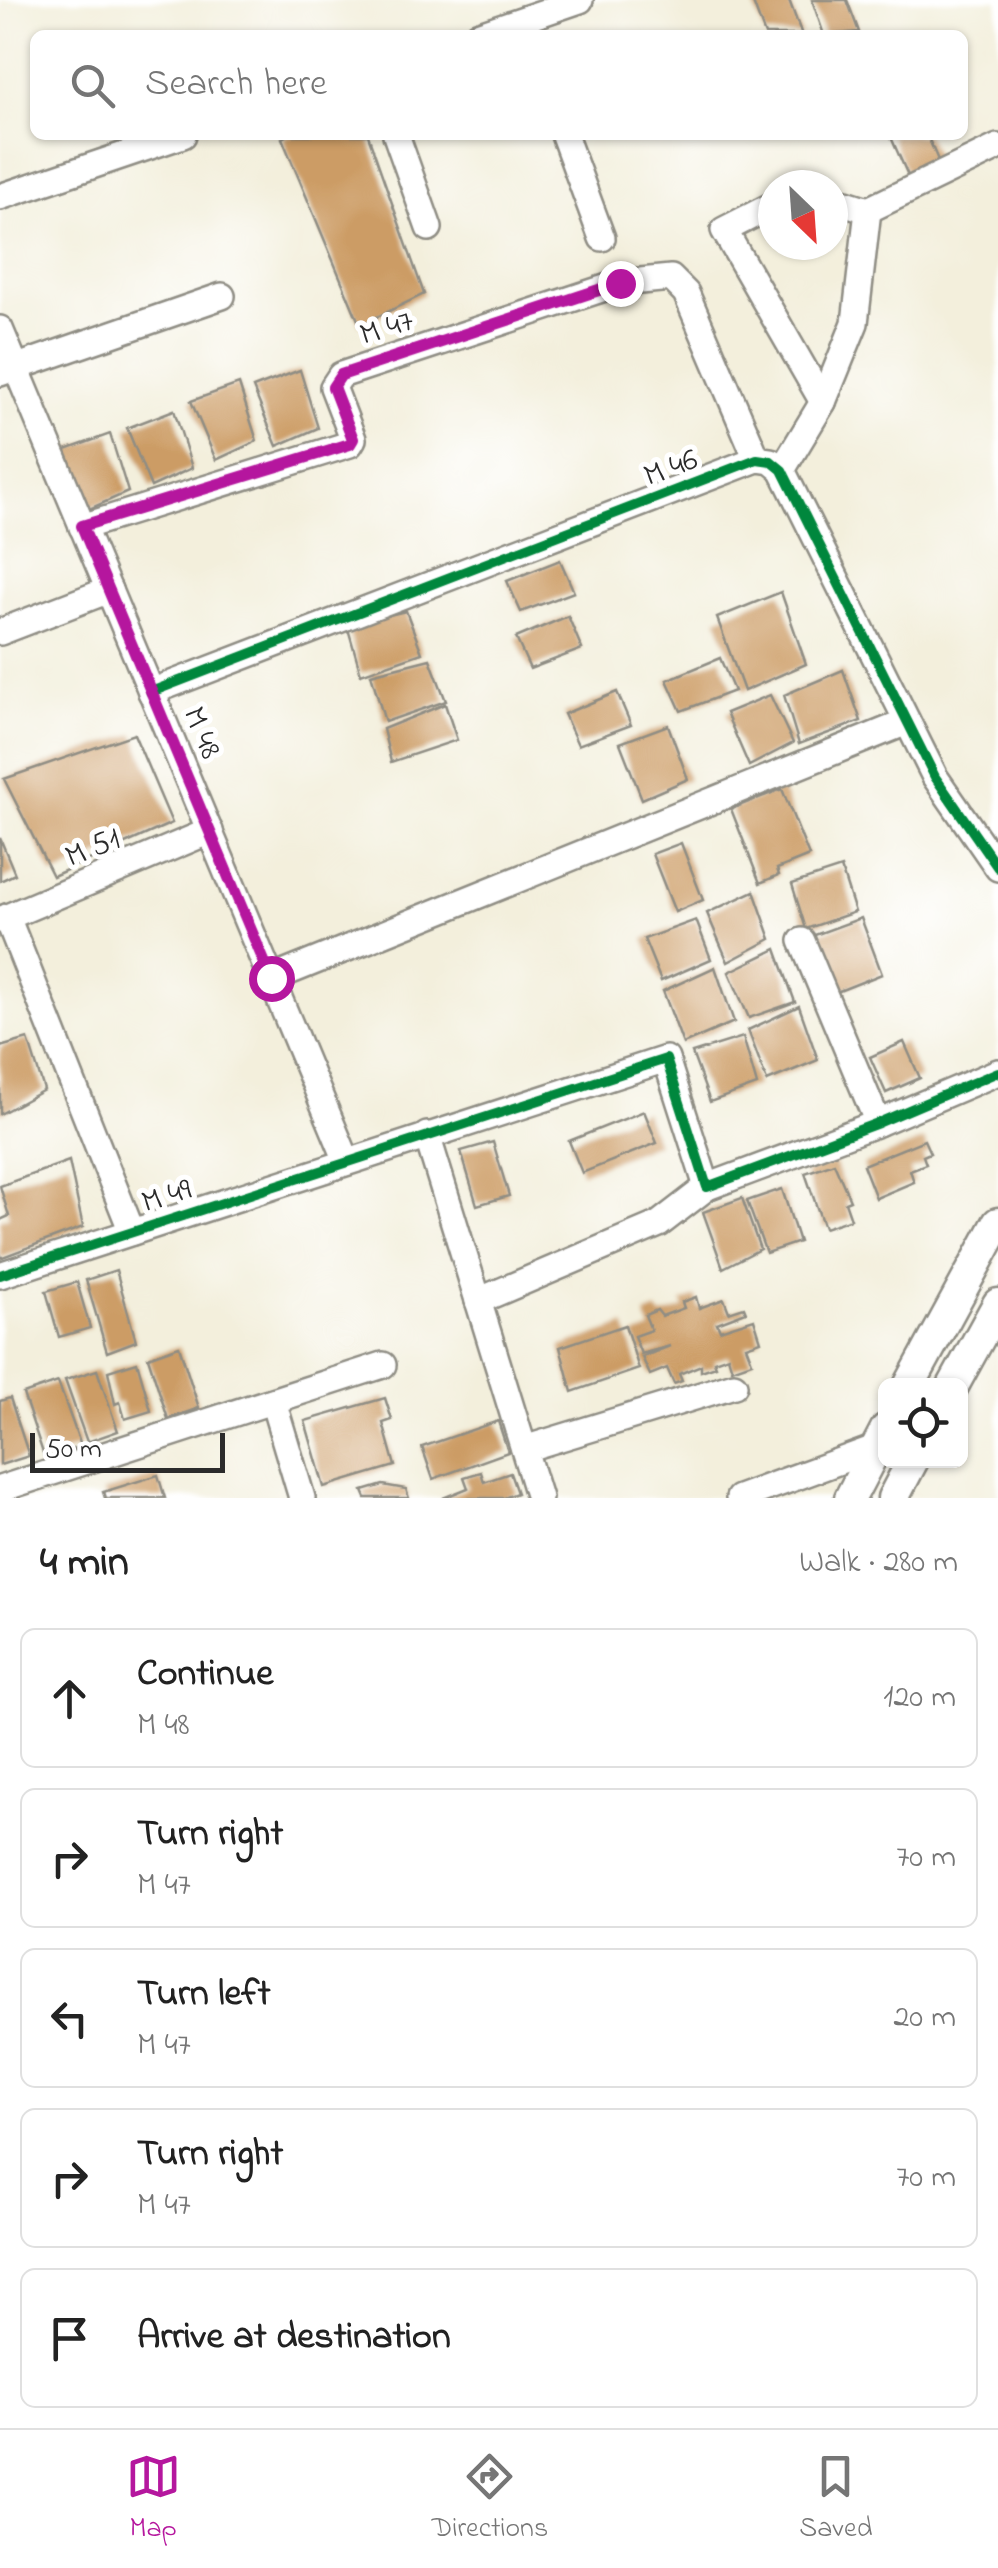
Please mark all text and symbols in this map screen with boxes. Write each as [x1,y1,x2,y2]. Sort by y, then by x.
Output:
search box [30,30,968,140]
text: Search here [145,57,327,113]
icon: search [65,58,120,113]
north arrow [758,170,848,260]
route end [598,261,644,307]
street label: M 47 [354,299,420,360]
street label: M 46 [637,438,705,501]
street label: M 48 [169,700,233,767]
street label: M 51 [58,817,128,882]
route start [249,956,295,1002]
street label: M 49 [136,1167,199,1227]
map controls [878,1378,968,1468]
button: locate [878,1378,968,1468]
scale bar [30,1428,225,1472]
text: 50 m [45,1430,102,1471]
text: 4 min [40,1533,129,1594]
text: Walk · 280 m [799,1540,958,1587]
text: Continue [137,1647,273,1703]
icon: ahead [42,1671,97,1726]
text: 120 m [883,1675,956,1722]
text: M 48 [137,1703,190,1750]
text: Turn right [137,1807,283,1863]
icon: right [42,1831,97,1886]
text: 70 m [896,1835,956,1882]
text: M 47 [137,1863,191,1910]
text: Turn left [137,1967,270,2023]
icon: left [42,1991,97,2046]
text: 20 m [893,1995,956,2042]
text: M 47 [137,2023,191,2070]
text: Turn right [137,2127,283,2183]
icon: right [42,2151,97,2206]
text: 70 m [896,2155,956,2202]
text: M 47 [137,2183,191,2230]
text: Arrive at destination [137,2310,451,2366]
icon: arrive [42,2311,97,2366]
tab: Map [126,2449,181,2550]
tab: Directions [432,2449,548,2550]
tab: Saved [799,2449,872,2550]

